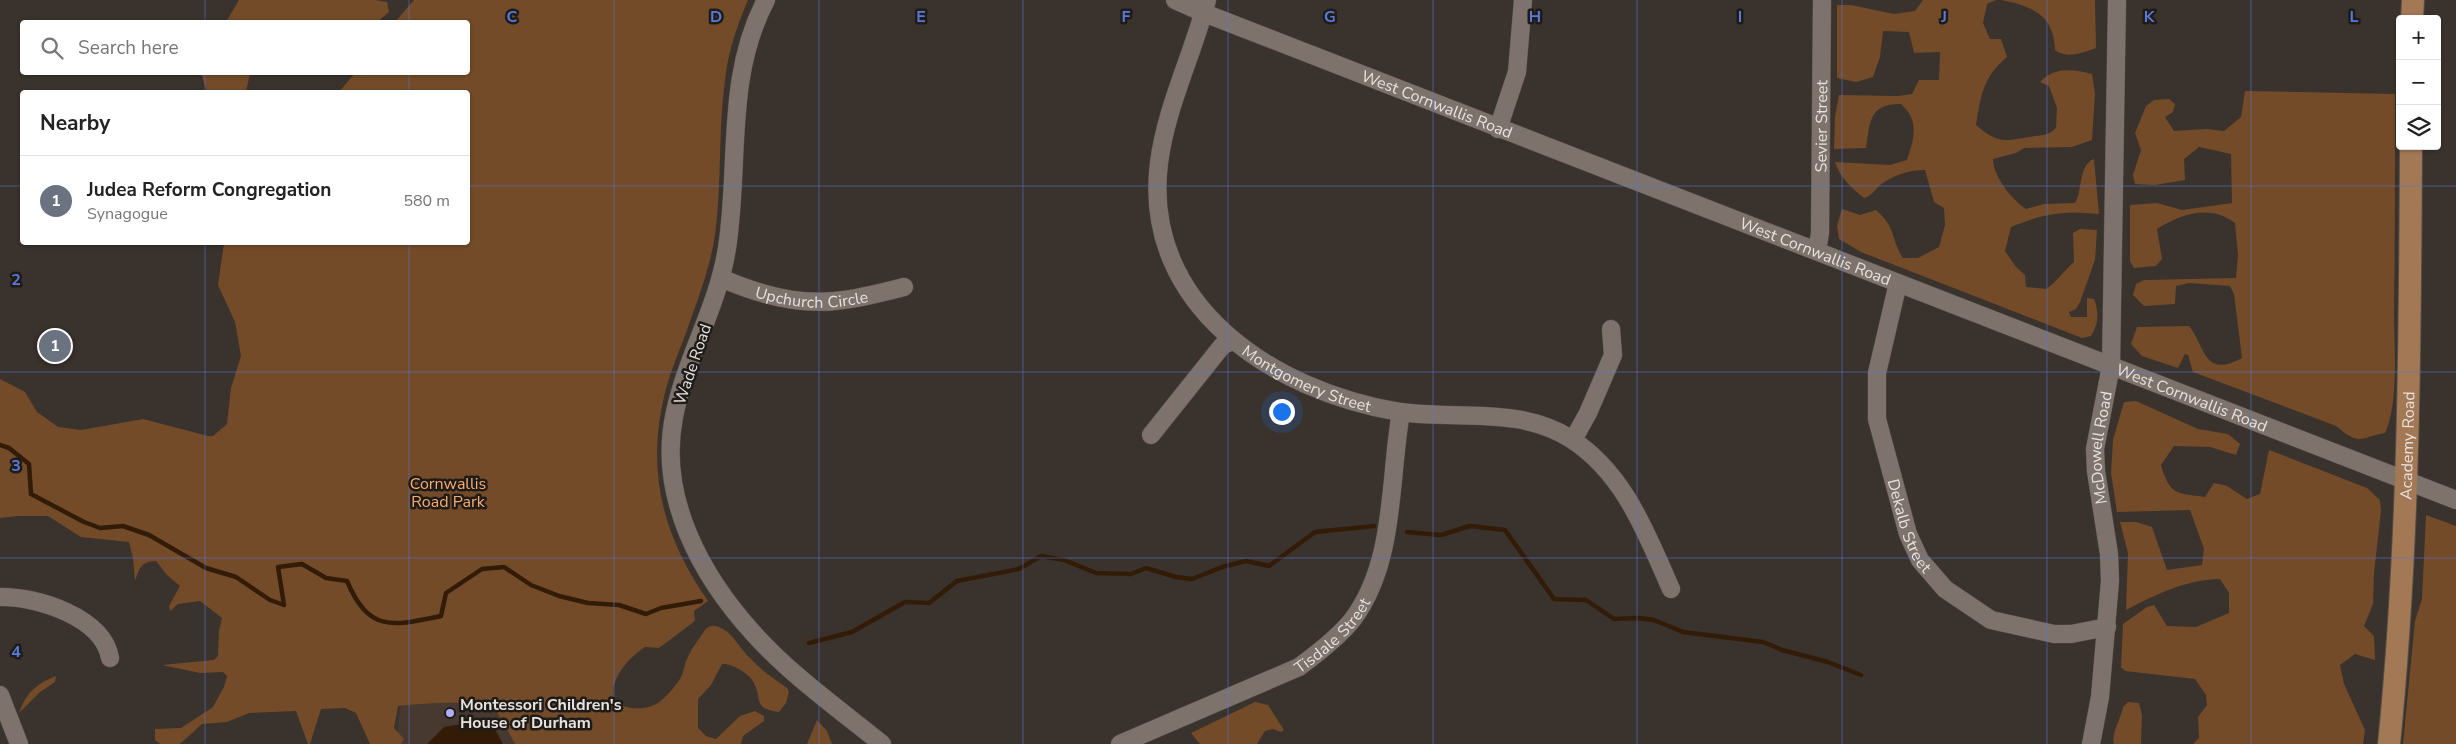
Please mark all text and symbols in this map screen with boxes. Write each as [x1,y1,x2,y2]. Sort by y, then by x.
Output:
text: C [507,6,518,28]
text: D [710,6,722,28]
text: E [916,6,926,28]
text: F [1122,6,1131,28]
text: G [1324,6,1336,28]
text: H [1529,6,1541,28]
text: I [1738,6,1742,28]
text: J [1940,6,1947,28]
text: K [2144,6,2156,28]
text: L [2350,6,2359,28]
map controls [2396,15,2441,150]
button: + [2396,15,2441,60]
search box [20,20,470,75]
icon: search [38,34,66,62]
text: Search here [78,35,179,61]
button: − [2396,60,2441,105]
street label: West Cornwallis Road [1358,65,1516,144]
street label: Sevier Street [1811,80,1833,173]
button: layers [2396,105,2441,150]
text: Nearby [40,109,110,137]
text: Judea Reform Congregation [87,177,331,203]
text: 1 [51,190,61,212]
text: 580 m [403,190,450,212]
text: Synagogue [87,203,168,225]
street label: West Cornwallis Road [1736,212,1894,291]
text: 2 [11,269,21,291]
street label: Upchurch Circle [753,282,870,314]
street label: Wade Road [669,321,717,408]
pin: 1 [39,327,71,365]
street label: Montgomery Street [1237,341,1374,418]
street label: West Cornwallis Road [2113,359,2271,438]
street label: McDowell Road [2085,389,2118,506]
street label: Academy Road [2395,391,2420,500]
your location [1269,399,1295,425]
text: 3 [11,455,21,477]
park label: Cornwallis Road Park [410,473,486,513]
street label: Dekalb Street [1882,476,1936,578]
street label: Tisdale Street [1290,594,1376,679]
text: 4 [11,641,21,663]
place label: Montessori Children's House of Durham [460,694,622,734]
marker: Montessori Children's House of Durham [444,707,456,719]

